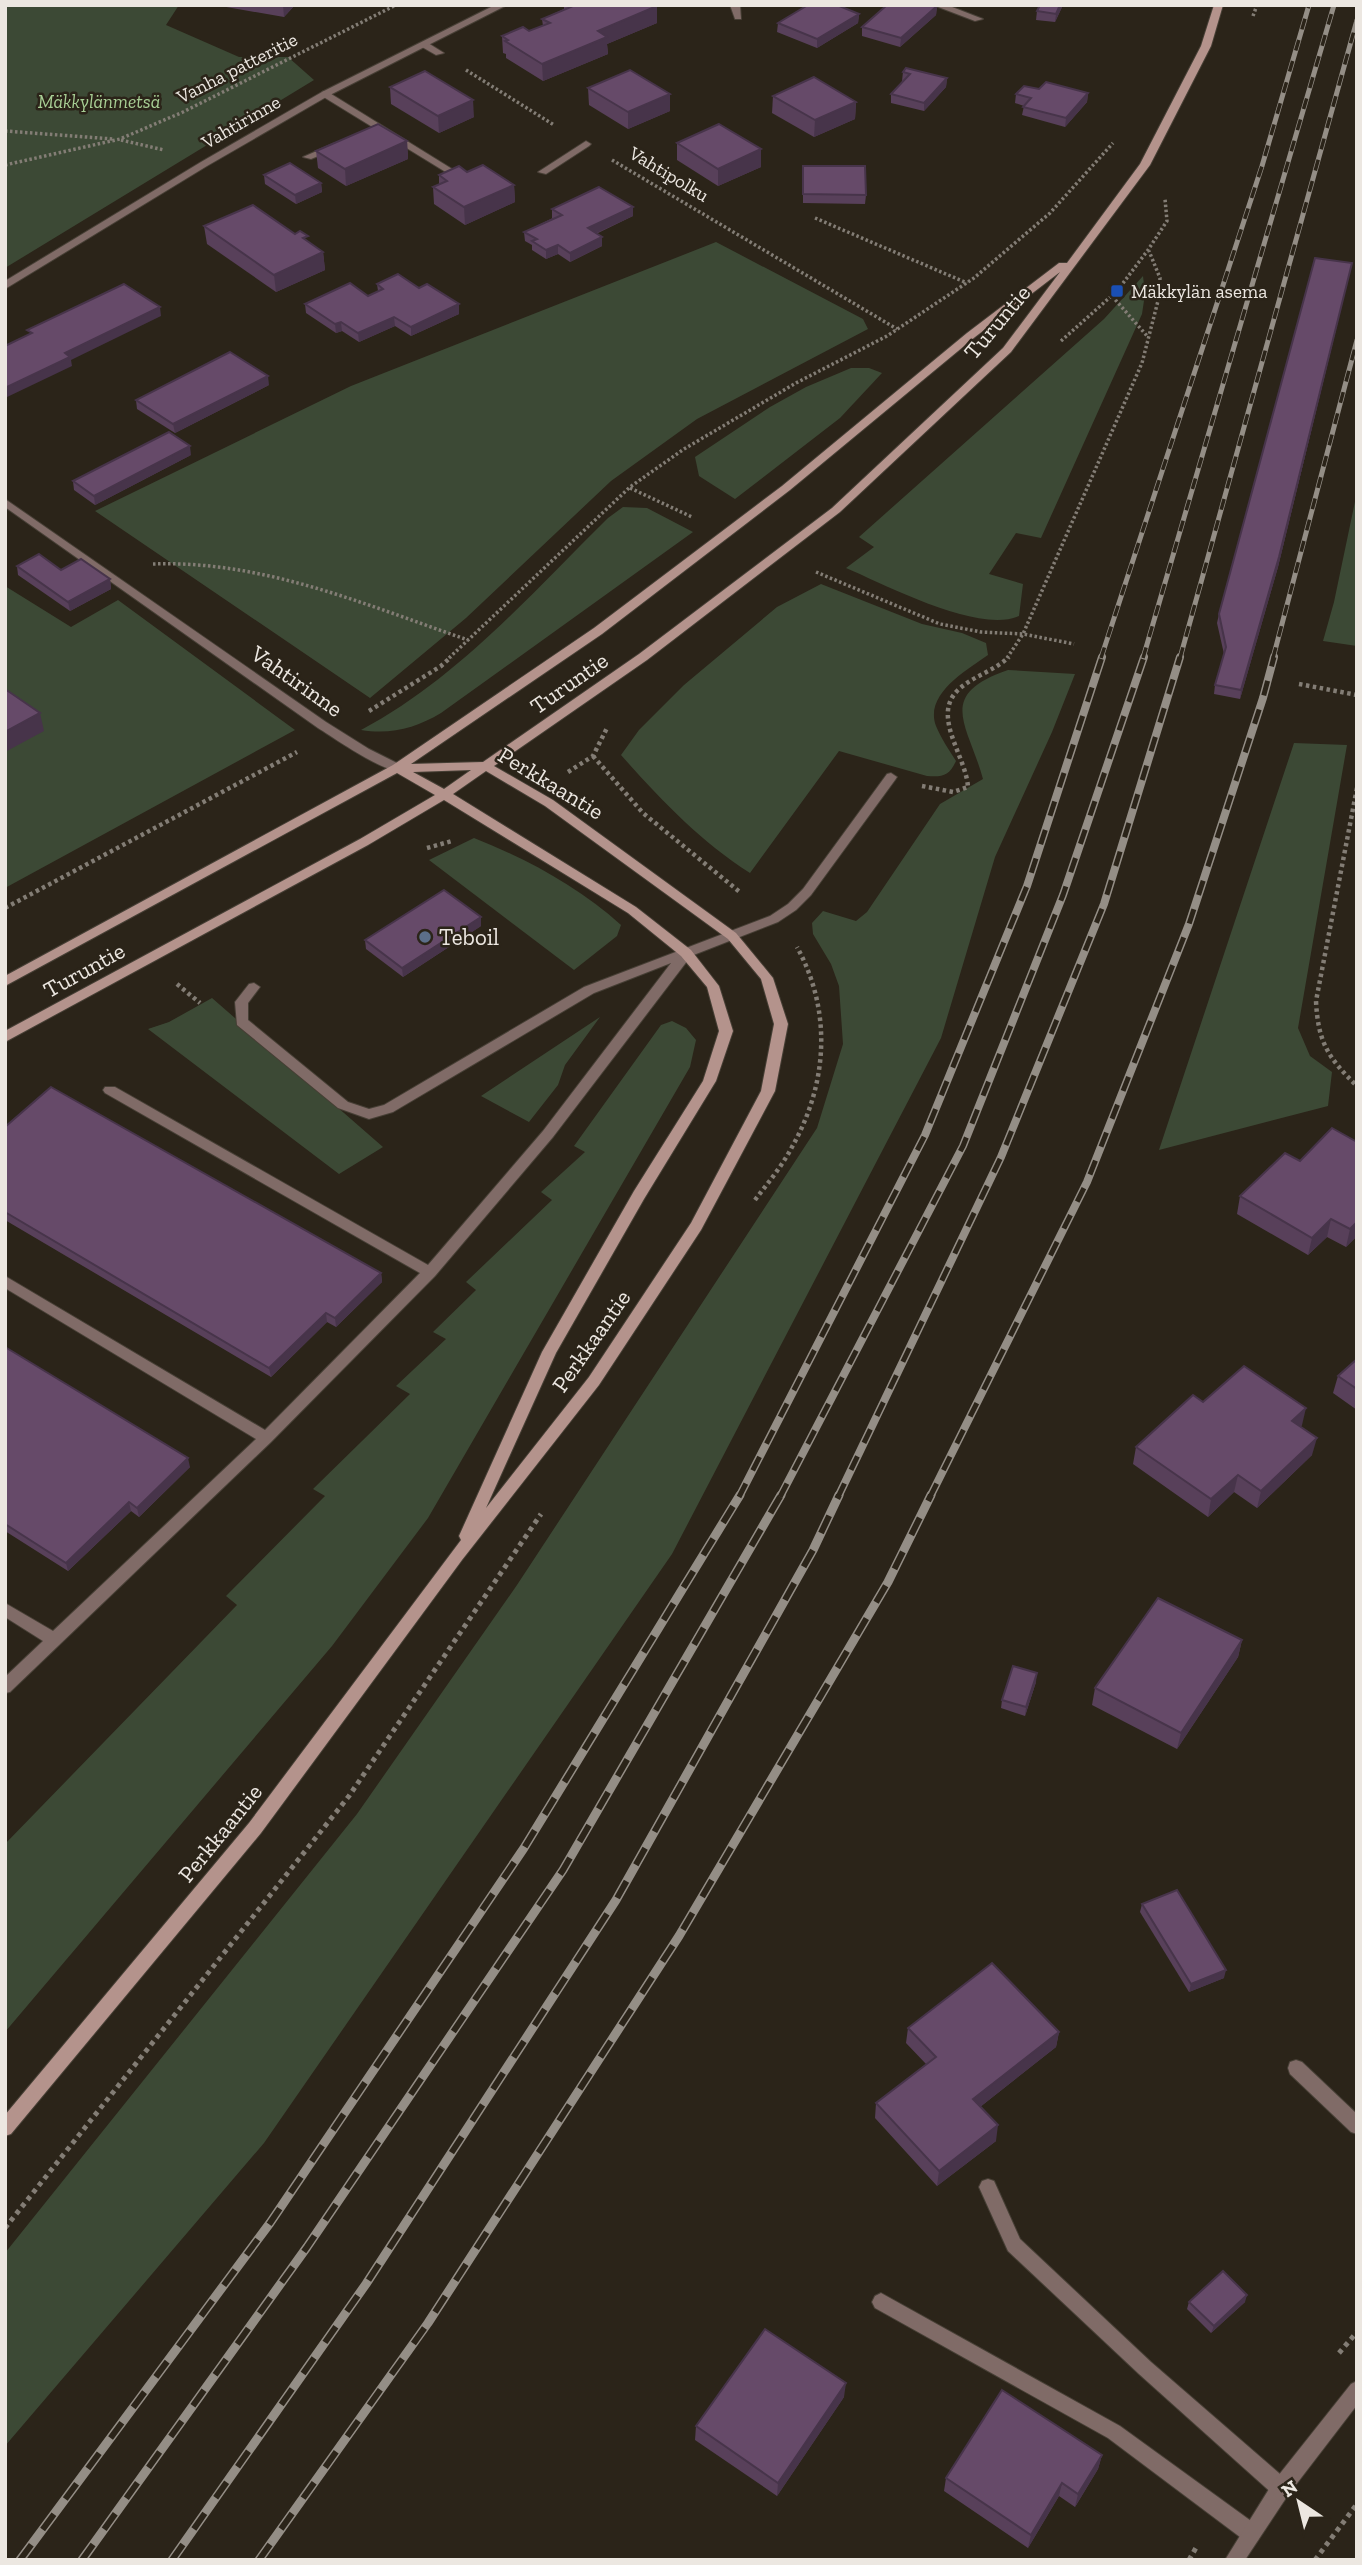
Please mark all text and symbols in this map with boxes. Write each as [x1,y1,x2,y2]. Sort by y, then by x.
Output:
street label: Vanha patteritie [172,28,301,109]
park label: Mäkkylänmetsä [38,90,160,113]
street label: Vahtirinne [197,90,285,154]
street label: Vahtipolku [624,141,713,207]
street label: Turuntie [958,279,1036,365]
place label: Mäkkylän asema [1131,280,1267,303]
marker: Mäkkylän asema [1109,283,1125,299]
street label: Vahtirinne [245,639,348,723]
street label: Turuntie [525,646,613,720]
street label: Perkkaantie [493,741,609,825]
place label: Teboil [439,923,499,951]
marker: Teboil [417,929,433,945]
street label: Turuntie [38,936,130,1004]
street label: Perkkaantie [546,1285,636,1397]
street label: Perkkaantie [172,1778,268,1888]
north arrow [1264,2467,1334,2537]
text: N [1277,2475,1302,2502]

